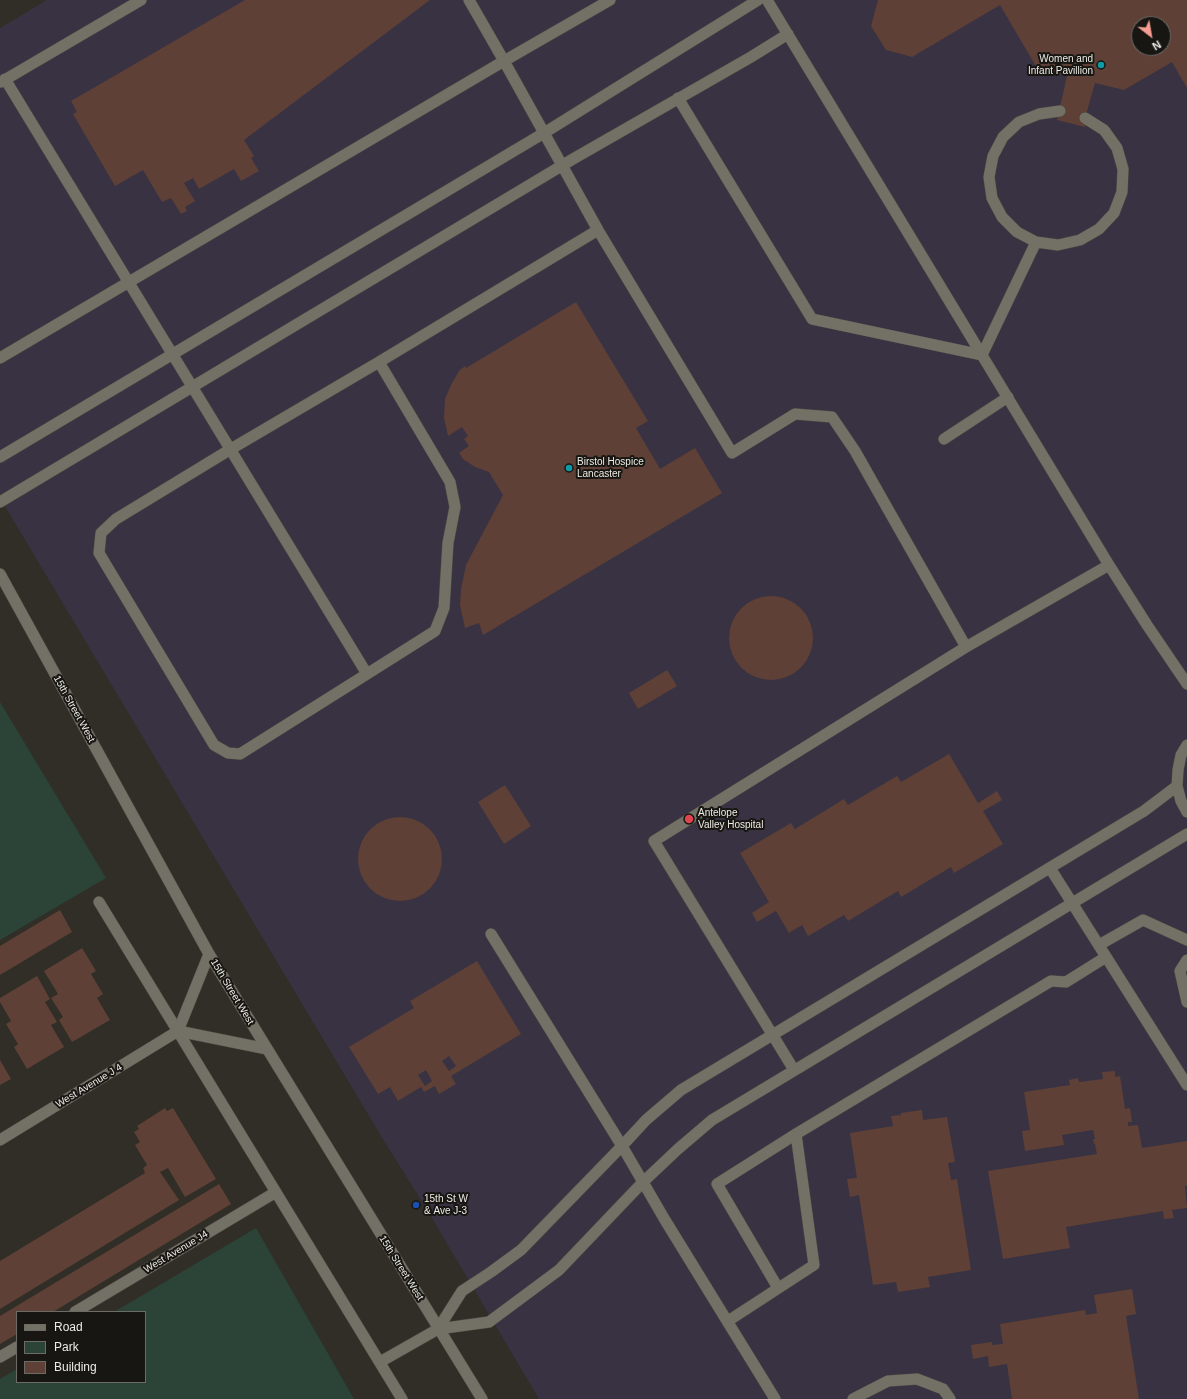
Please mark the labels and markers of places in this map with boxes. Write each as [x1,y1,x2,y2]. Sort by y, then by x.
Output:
place label: Women and Infant Pavillion [1028,53,1093,76]
marker: Women and Infant Pavillion [1096,60,1106,70]
place label: Birstol Hospice Lancaster [577,456,644,480]
marker: Birstol Hospice Lancaster [564,463,574,473]
place label: Antelope Valley Hospital [698,807,763,830]
marker: Antelope Valley Hospital [683,813,695,825]
place label: 15th St W & Ave J-3 [424,1193,468,1216]
marker: 15th St W & Ave J-3 [411,1200,421,1210]

